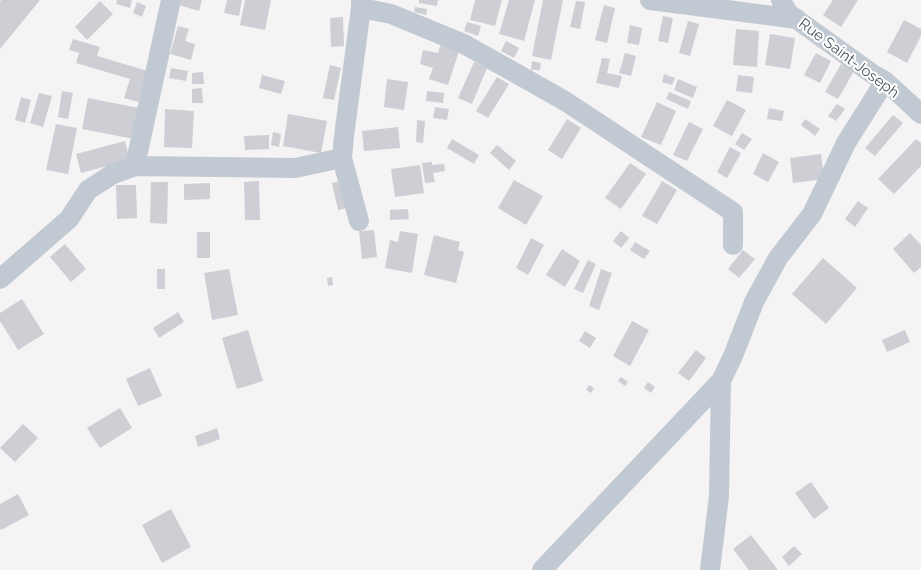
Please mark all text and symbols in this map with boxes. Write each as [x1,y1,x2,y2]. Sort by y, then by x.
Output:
street label: Rue Saint-Joseph [795,14,903,102]

